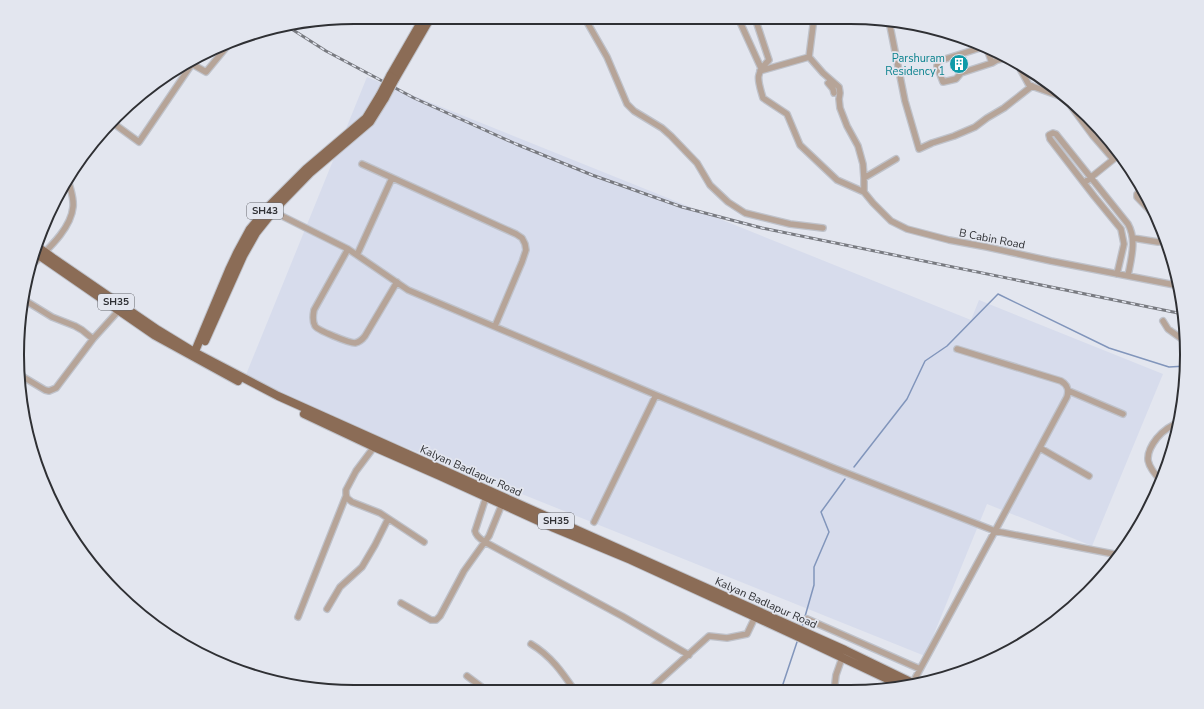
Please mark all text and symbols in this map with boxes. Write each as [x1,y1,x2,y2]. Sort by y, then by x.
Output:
place label: Parshuram Residency 1 [885,51,945,79]
building icon: Parshuram Residency 1 [948,53,970,75]
road number: SH43 [247,203,283,219]
street label: B Cabin Road [958,225,1026,253]
road number: SH35 [98,294,134,310]
street label: Kalyan Badlapur Road [418,442,524,500]
road number: SH35 [538,513,574,529]
street label: Kalyan Badlapur Road [713,574,819,632]

